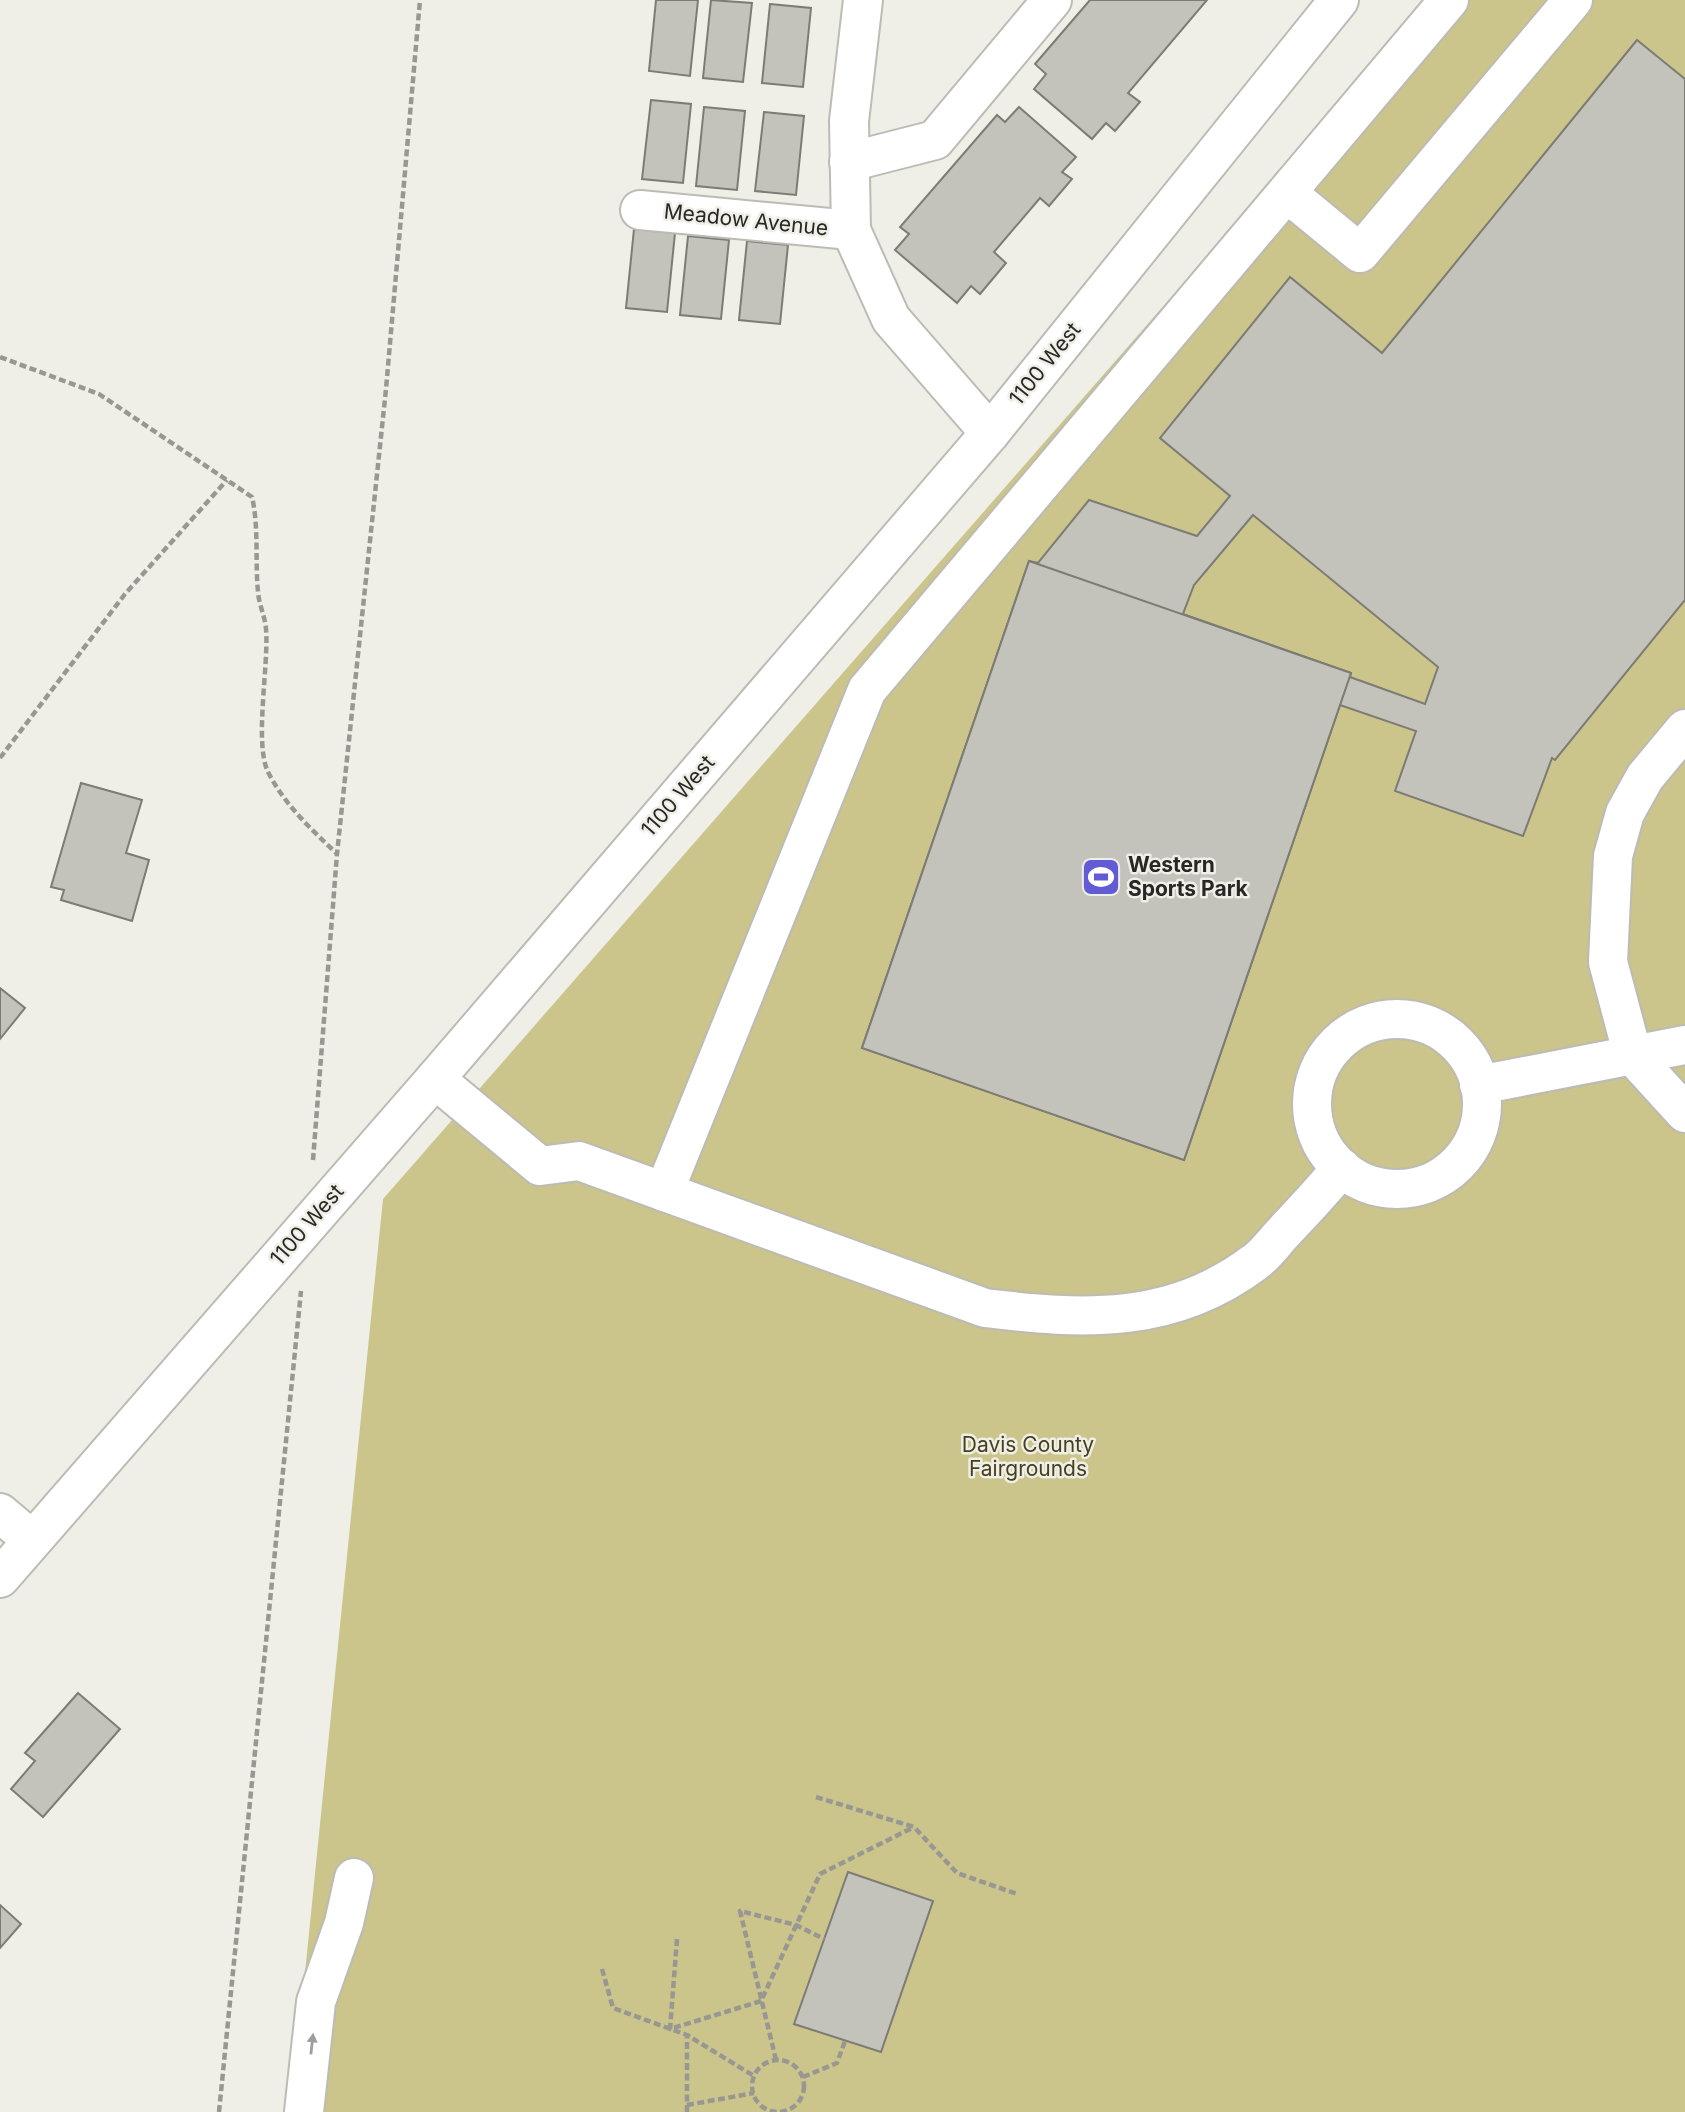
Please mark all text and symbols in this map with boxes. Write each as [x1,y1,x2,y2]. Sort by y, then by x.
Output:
street label: Meadow Avenue [663,198,829,241]
street label: 1100 West [1004,317,1086,410]
street label: 1100 West [636,750,720,841]
place label: Western Sports Park [1128,852,1249,901]
sports icon: Western Sports Park [1080,856,1122,898]
street label: 1100 West [265,1179,349,1270]
park label: Davis County Fairgrounds [962,1432,1094,1481]
one-way arrow [306,2033,317,2055]

